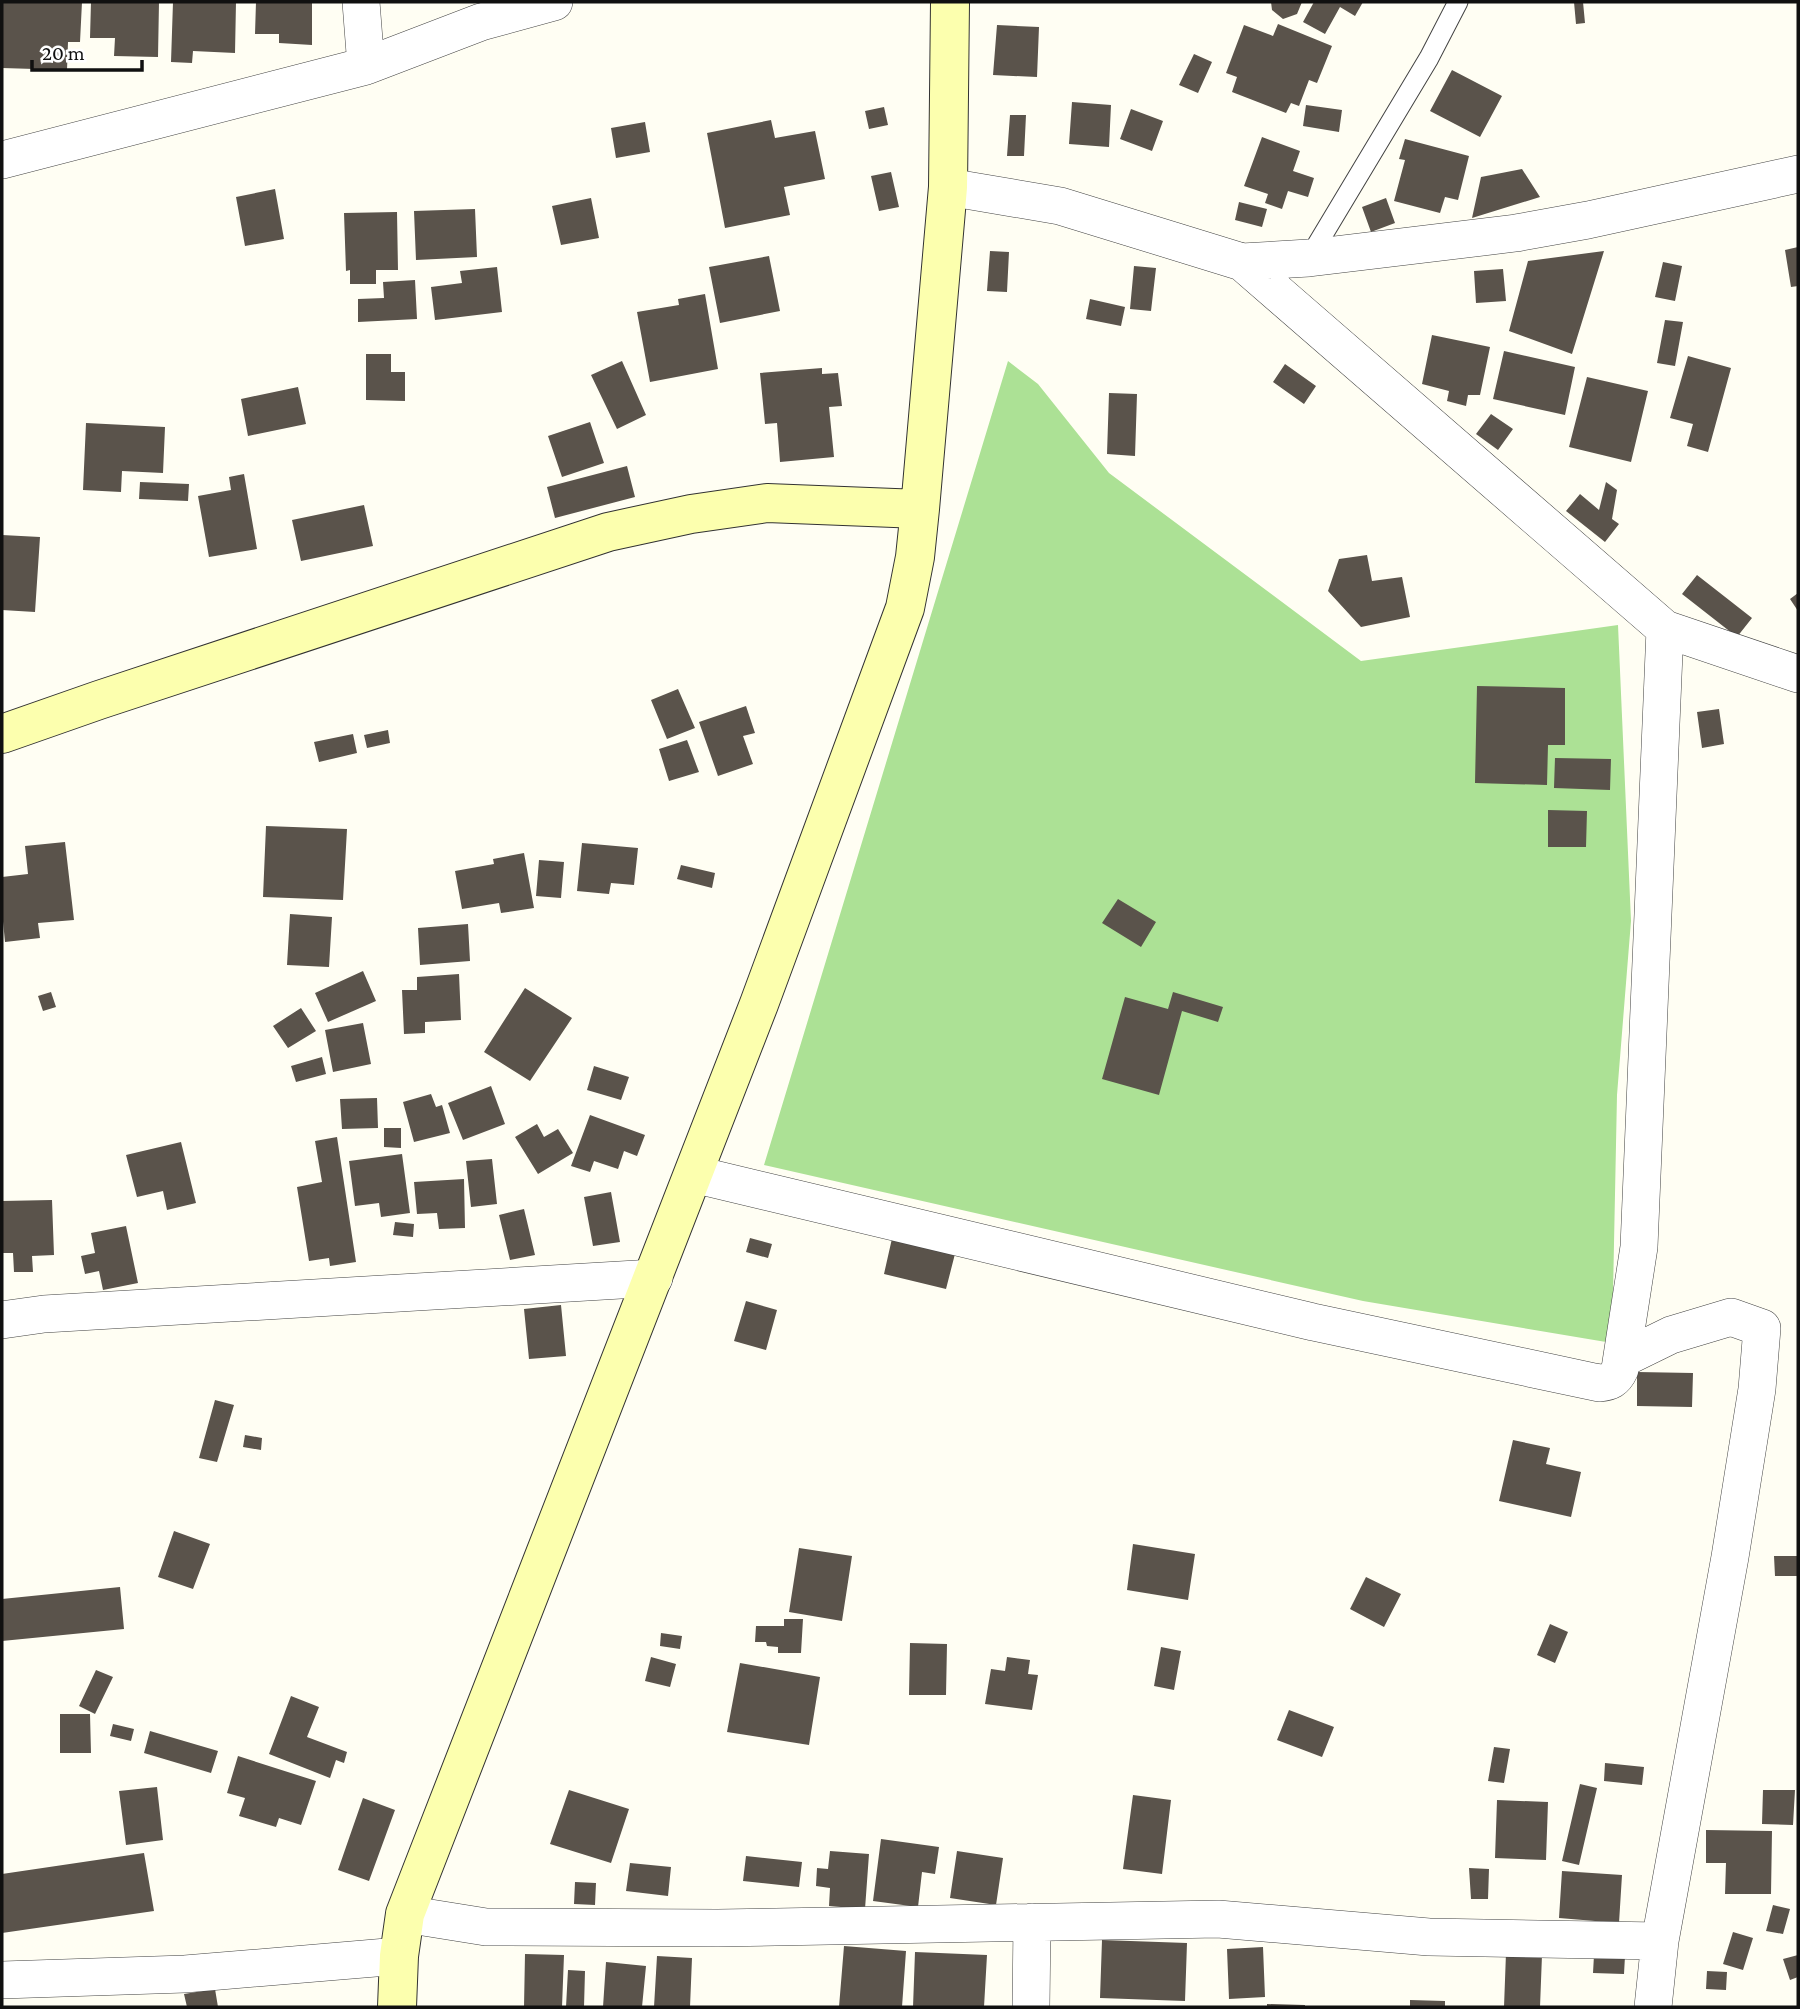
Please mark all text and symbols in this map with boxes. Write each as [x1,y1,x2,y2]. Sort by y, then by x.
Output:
scale bar [32,28,142,72]
text: 20 m [42,41,85,65]

